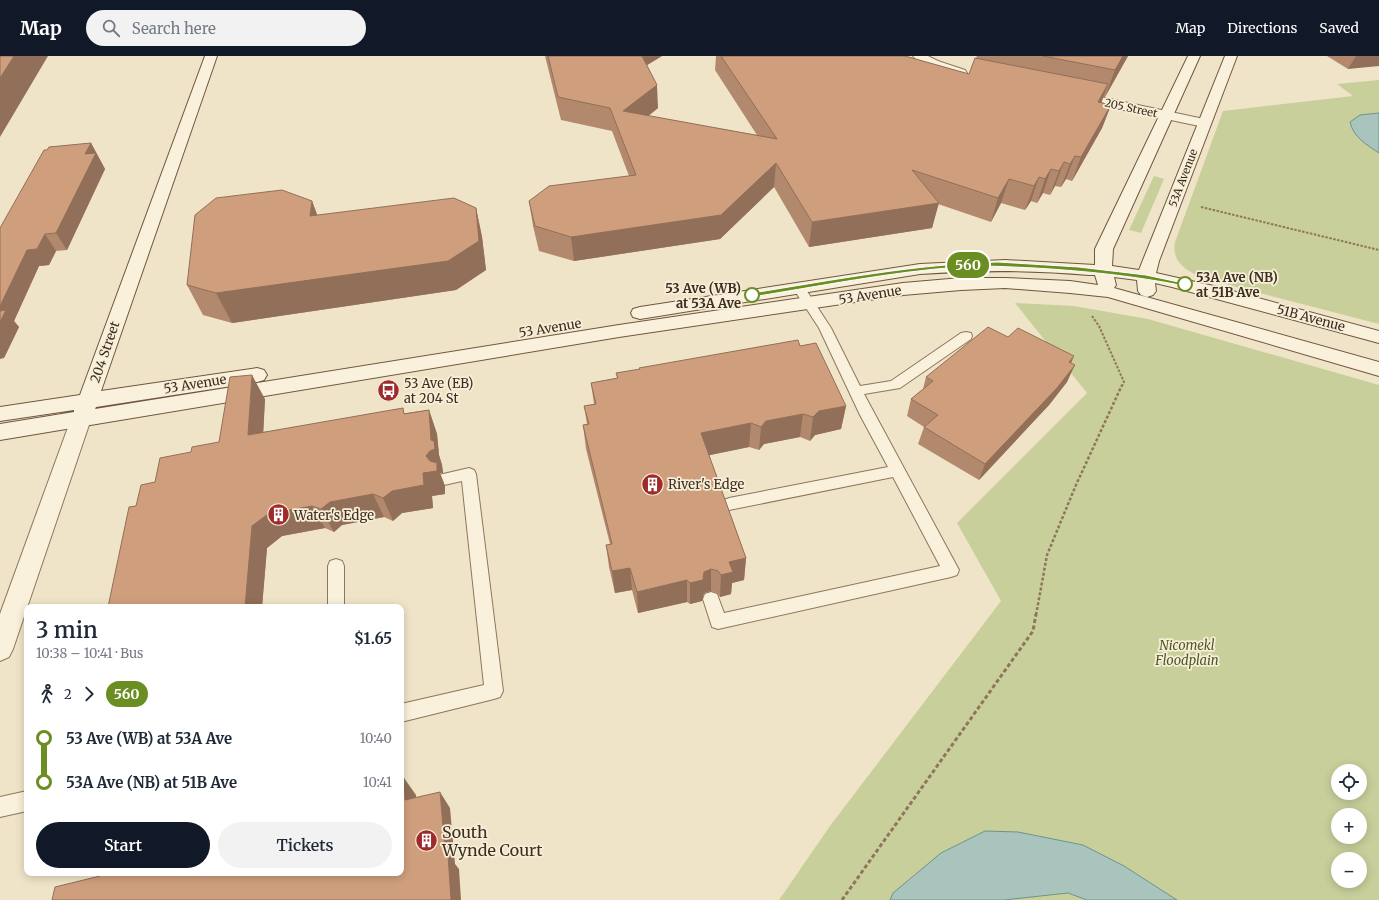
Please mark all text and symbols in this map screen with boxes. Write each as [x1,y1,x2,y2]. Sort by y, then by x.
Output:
search box [86,10,366,46]
text: Map [20,16,62,40]
icon: search [100,17,122,39]
text: Search here [132,19,216,38]
text: Map [1175,19,1205,37]
text: Directions [1227,19,1297,37]
text: Saved [1319,19,1359,37]
street label: 205 Street [1103,96,1159,121]
street label: 53A Avenue [1166,147,1201,209]
line badge: 560 [945,252,991,278]
text: 560 [955,256,981,274]
place label: 53A Ave (NB) at 51B Ave [1196,269,1278,301]
marker: 53A Ave (NB) at 51B Ave [1177,276,1193,292]
place label: 53 Ave (WB) at 53A Ave [665,280,741,312]
street label: 53 Avenue [837,282,903,308]
marker: 53 Ave (WB) at 53A Ave [744,287,760,303]
street label: 51B Avenue [1275,301,1347,335]
street label: 53 Avenue [517,315,583,341]
street label: 204 Street [87,319,123,385]
street label: 53 Avenue [162,371,228,397]
place label: 53 Ave (EB) at 204 St [404,375,473,407]
bus stop icon: 53 Ave (EB) at 204 St [375,377,401,403]
building icon: River's Edge [640,471,666,497]
place label: River's Edge [668,476,744,493]
building icon: Water's Edge [265,502,291,528]
place label: Water's Edge [293,507,374,524]
text: 3 min [36,616,98,644]
text: $1.65 [354,629,392,648]
park label: Nicomekl Floodplain [1154,637,1219,669]
text: 10:38 – 10:41 · Bus [36,645,143,662]
icon: walk [36,683,58,705]
icon: forward [78,683,100,705]
text: 560 [114,685,140,703]
text: 2 [64,686,72,703]
text: 53 Ave (WB) at 53A Ave [66,729,232,748]
text: 10:40 [360,730,392,747]
map controls [1331,764,1367,888]
button: locate [1331,764,1367,800]
text: 53A Ave (NB) at 51B Ave [66,773,237,792]
text: 10:41 [363,774,392,791]
button: + [1331,808,1367,844]
button: Start [36,822,210,868]
button: Tickets [218,822,392,868]
place label: South Wynde Court [441,822,543,860]
building icon: South Wynde Court [414,828,440,854]
button: − [1331,852,1367,888]

